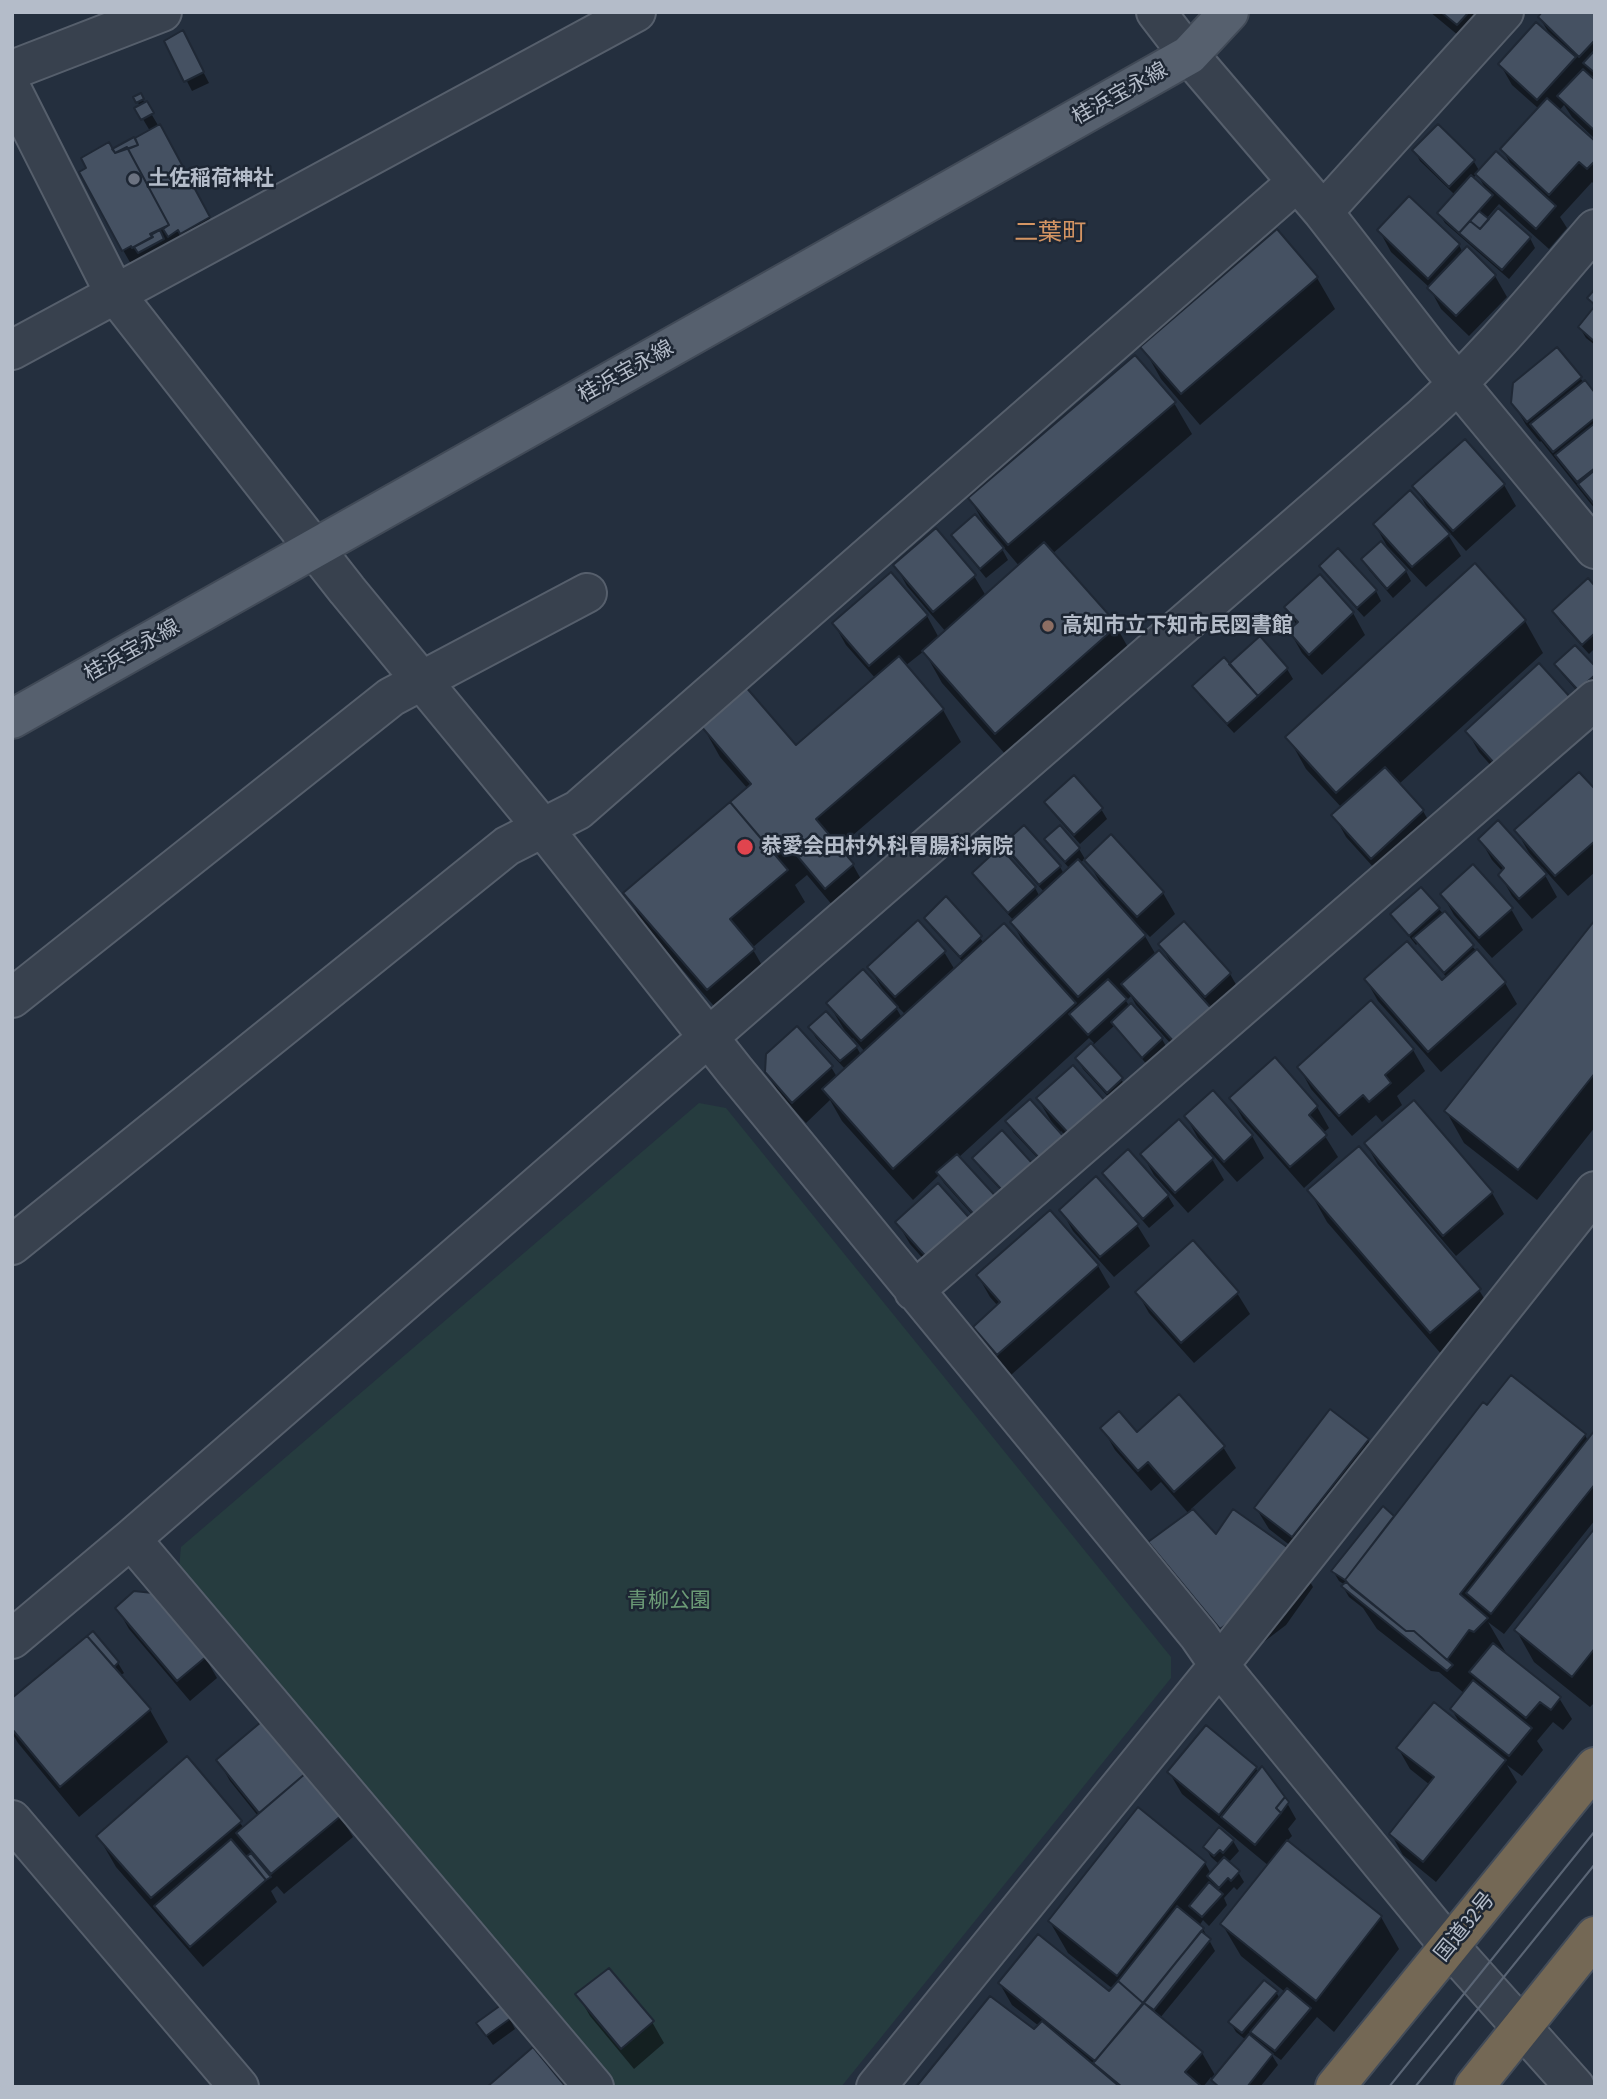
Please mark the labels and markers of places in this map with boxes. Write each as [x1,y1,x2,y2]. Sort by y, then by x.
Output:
place label: 土佐稲荷神社 [148,166,274,192]
marker: 土佐稲荷神社 [126,171,142,187]
place label: 高知市立下知市民図書館 [1062,613,1293,639]
marker: 高知市立下知市民図書館 [1040,618,1056,634]
place label: 恭愛会田村外科胃腸科病院 [761,834,1013,860]
marker: 恭愛会田村外科胃腸科病院 [735,837,755,857]

